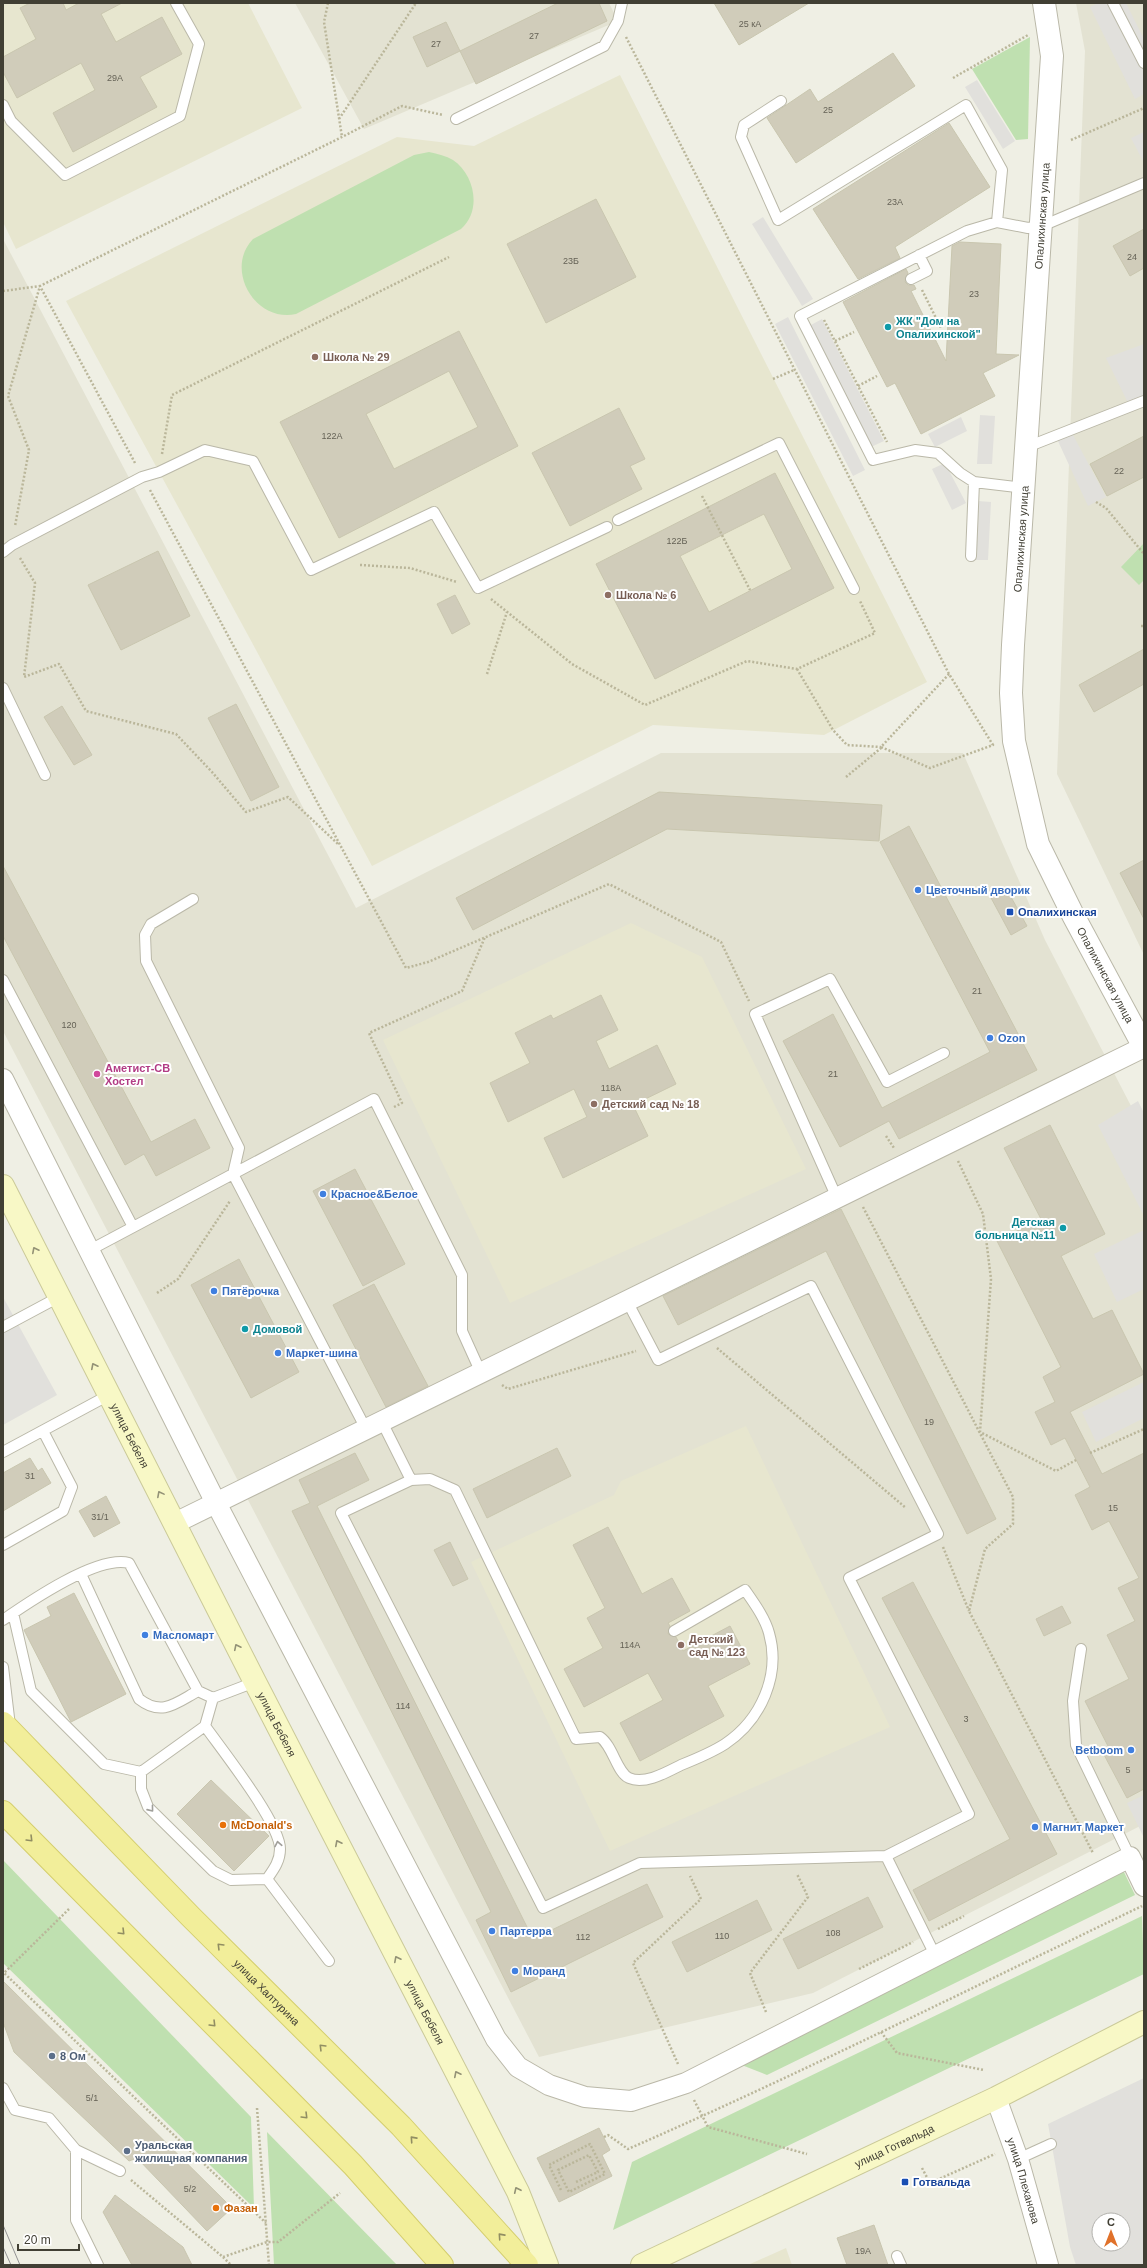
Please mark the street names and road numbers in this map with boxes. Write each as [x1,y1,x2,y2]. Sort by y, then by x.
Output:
street label: Опалихинская улица [1032,161,1052,270]
street label: Опалихинская улица [1011,484,1031,593]
street label: Опалихинская улица [1075,925,1136,1026]
street label: улица Бебеля [108,1401,151,1470]
street label: улица Бебеля [255,1690,298,1759]
street label: улица Халтурина [231,1957,303,2028]
street label: улица Бебеля [404,1978,447,2047]
street label: улица Готвальда [853,2122,937,2170]
street label: улица Плеханова [1005,2136,1042,2226]

